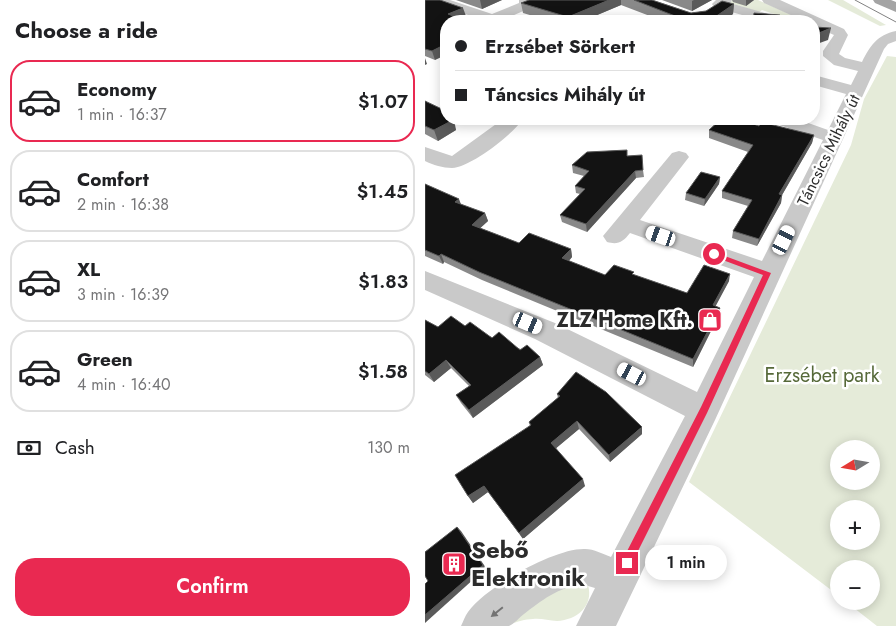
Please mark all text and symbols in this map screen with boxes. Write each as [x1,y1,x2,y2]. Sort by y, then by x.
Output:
text: Choose a ride [15,14,158,46]
text: Erzsébet Sörkert [485,33,635,60]
text: Economy [77,76,157,103]
icon: car [17,79,62,124]
text: Táncsics Mihály út [485,81,645,108]
text: $1.07 [358,88,408,115]
street label: Táncsics Mihály út [791,90,866,210]
text: 1 min · 16:37 [77,103,167,126]
text: Comfort [77,166,149,193]
icon: car [17,169,62,214]
text: $1.45 [357,178,408,205]
text: 2 min · 16:38 [77,193,169,216]
car [770,223,797,257]
car [644,224,677,248]
route start [703,243,725,265]
text: XL [77,256,100,283]
icon: car [17,259,62,304]
text: $1.83 [358,268,408,295]
text: 3 min · 16:39 [77,283,169,306]
place label: ZLZ Home Kft. [557,306,693,335]
shop icon: ZLZ Home Kft. [697,307,723,333]
car [511,310,544,336]
text: Green [77,346,133,373]
icon: car [17,349,62,394]
text: $1.58 [358,358,408,385]
car [615,361,648,387]
park label: Erzsébet park [764,361,880,390]
text: 4 min · 16:40 [77,373,171,396]
icon: cash [15,434,43,462]
text: Cash [55,434,95,461]
text: 130 m [367,436,410,459]
north arrow [830,440,880,490]
map controls [830,440,880,610]
button: + [830,500,880,550]
place label: Sebő Elektronik [471,532,585,595]
callout: 1 min [645,546,727,580]
building icon: Sebő Elektronik [441,551,467,577]
text: 1 min [667,551,705,574]
route end [616,552,638,574]
button: Confirm [15,558,410,616]
button: − [830,560,880,610]
one-way arrow [491,606,504,617]

